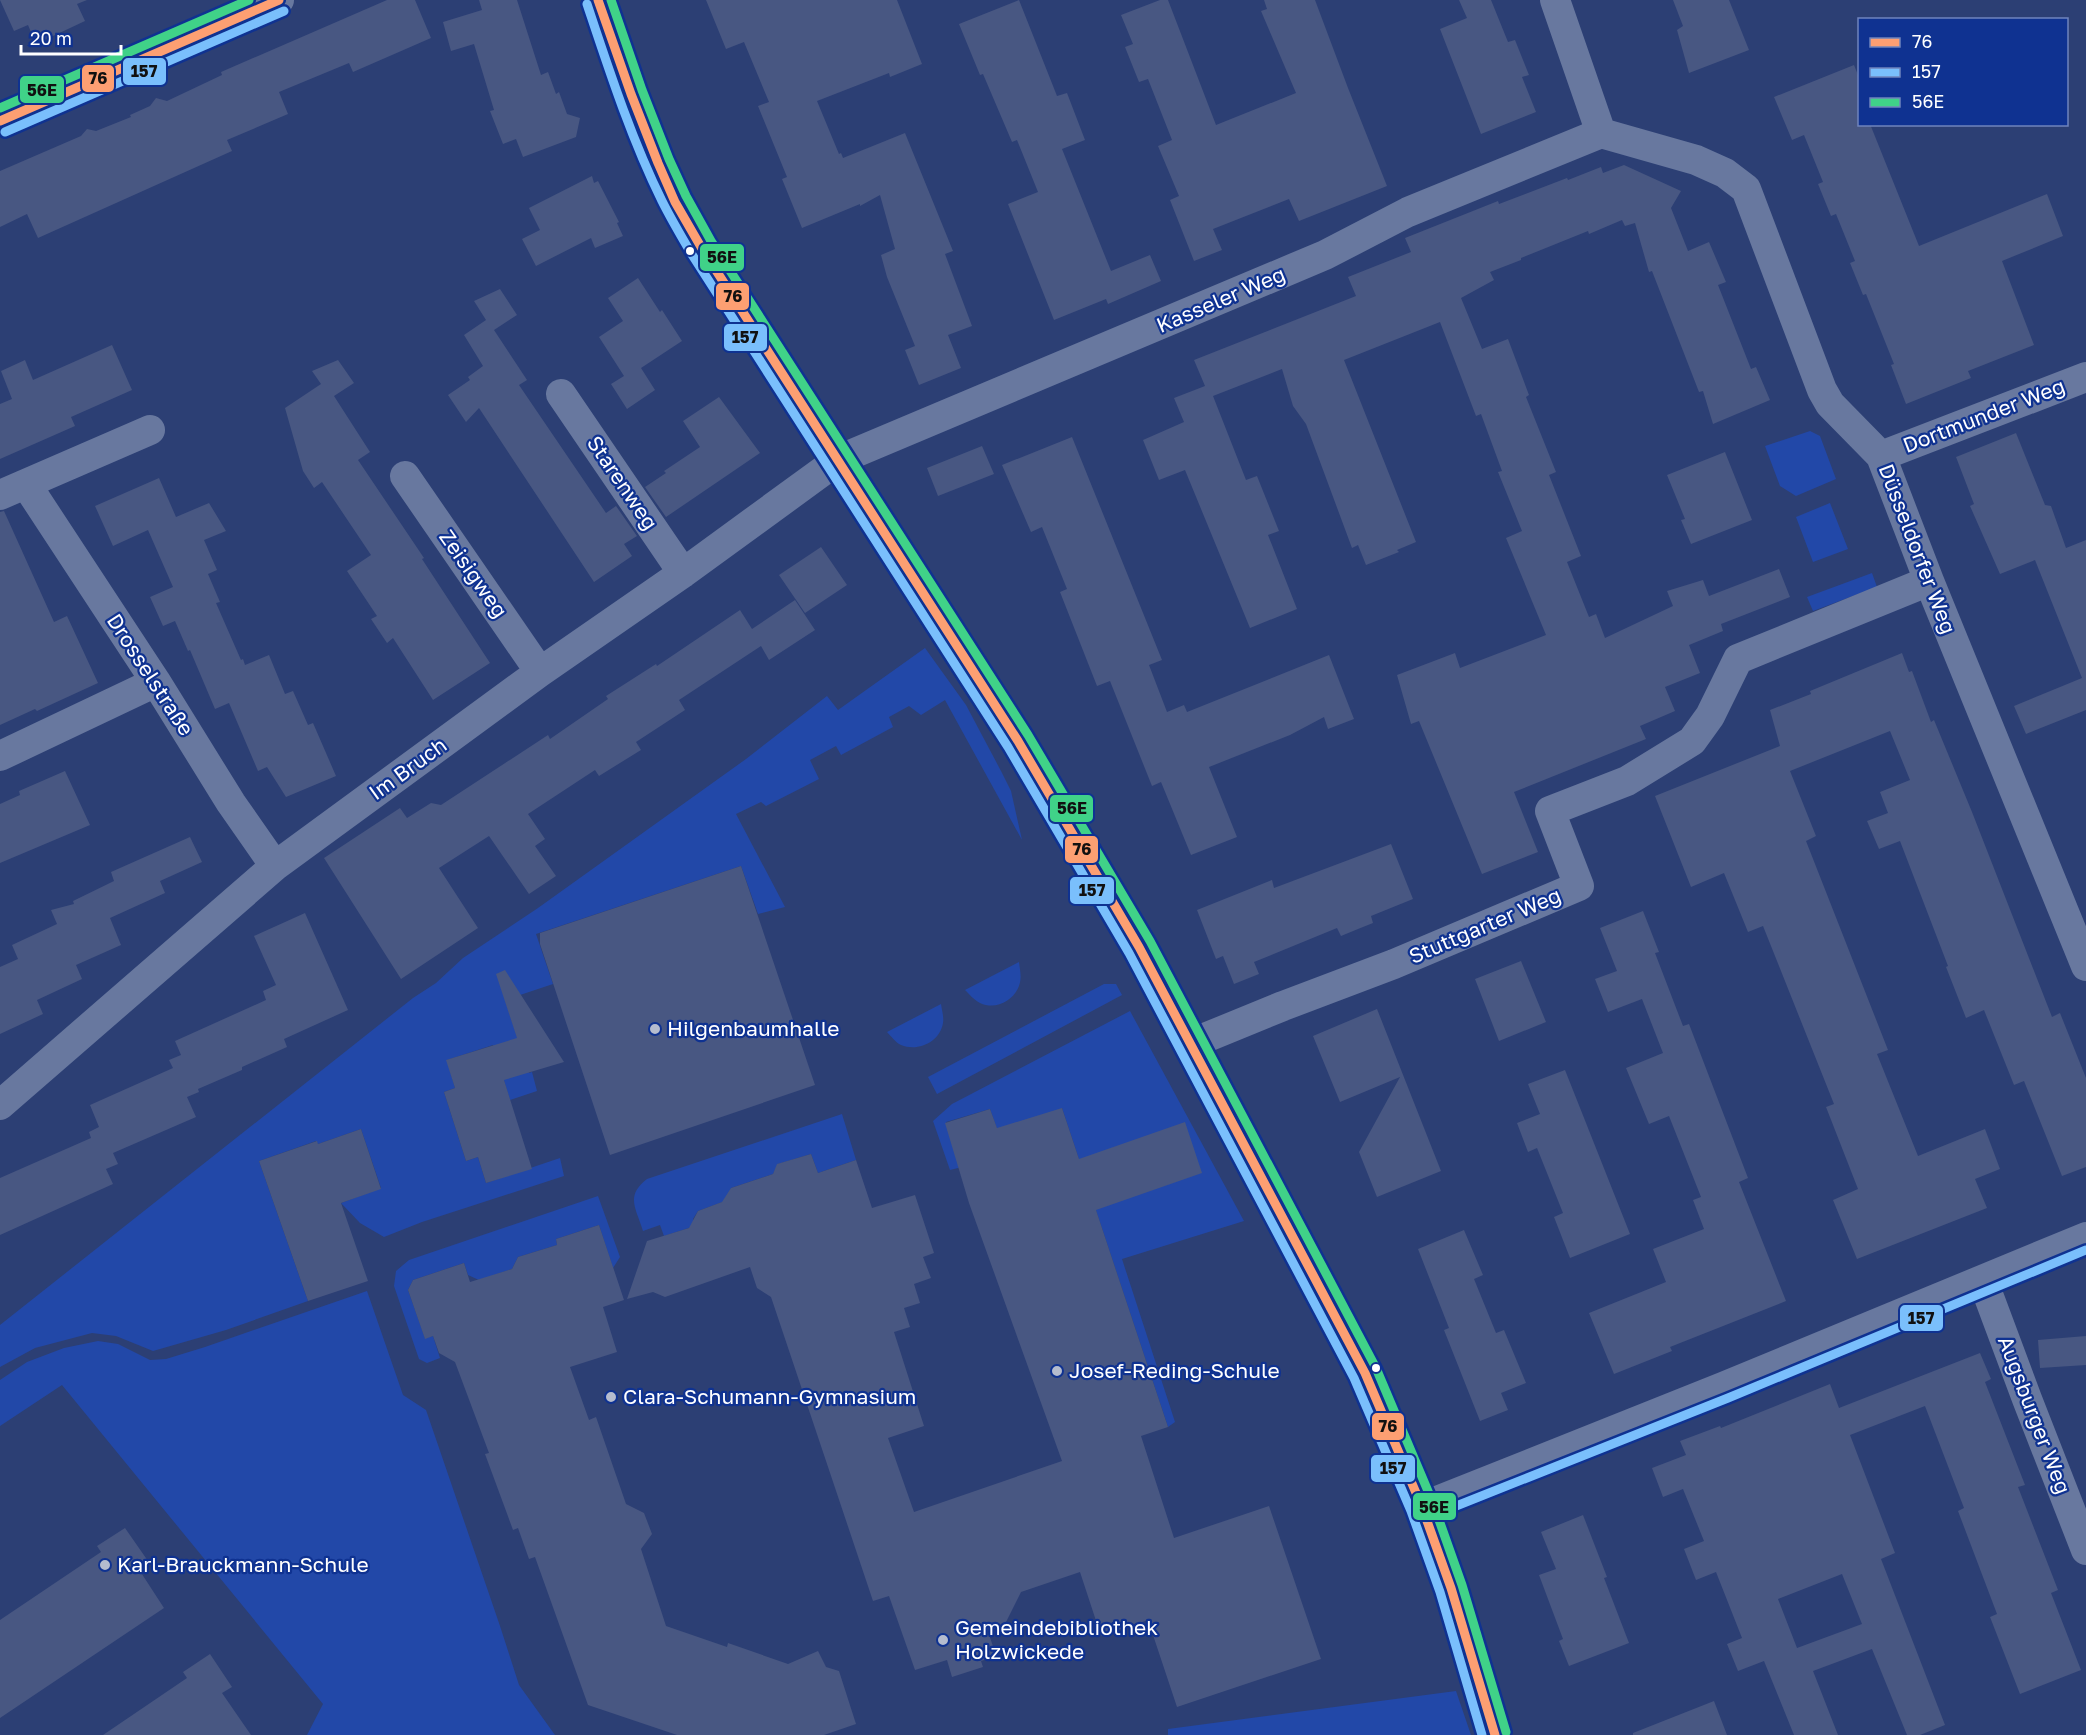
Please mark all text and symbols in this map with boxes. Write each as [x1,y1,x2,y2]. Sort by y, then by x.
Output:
scale bar [21,18,122,56]
legend [1858,18,2068,126]
text: 20 m [30,27,72,49]
text: 76 [1912,30,1932,52]
line badge: 157 [122,57,167,86]
text: 157 [1912,60,1941,82]
text: 157 [131,61,158,81]
line badge: 76 [81,64,115,93]
text: 76 [89,68,107,88]
line badge: 56E [19,75,65,104]
text: 56E [27,80,57,100]
text: 56E [1912,90,1944,112]
line badge: 56E [699,243,745,272]
unlabelled marker [684,245,696,257]
text: 56E [707,247,737,267]
street label: Kasseler Weg [1152,260,1289,338]
line badge: 76 [715,282,750,311]
text: 76 [724,286,742,306]
line badge: 157 [723,323,768,352]
text: 157 [732,327,759,347]
street label: Dortmunder Weg [1899,372,2068,458]
street label: Starenweg [582,430,664,534]
street label: Düsseldorfer Weg [1874,460,1962,637]
street label: Zeisigweg [434,524,514,622]
street label: Drosselstraße [102,609,200,740]
street label: Im Bruch [363,731,451,805]
line badge: 56E [1049,794,1094,823]
text: 56E [1057,798,1087,818]
line badge: 76 [1064,835,1099,864]
text: 76 [1073,839,1091,859]
line badge: 157 [1069,876,1115,905]
text: 157 [1079,880,1106,900]
street label: Stuttgarter Weg [1405,881,1565,969]
place label: Hilgenbaumhalle [667,1015,839,1041]
marker: Hilgenbaumhalle [648,1022,662,1036]
line badge: 157 [1899,1304,1944,1332]
text: 157 [1908,1308,1935,1328]
street label: Augsburger Weg [1993,1332,2077,1497]
place label: Josef-Reding-Schule [1069,1357,1280,1383]
unlabelled marker [1370,1362,1382,1374]
marker: Josef-Reding-Schule [1050,1364,1064,1378]
place label: Clara-Schumann-Gymnasium [623,1383,916,1409]
marker: Clara-Schumann-Gymnasium [604,1390,618,1404]
line badge: 76 [1371,1412,1405,1441]
text: 76 [1379,1416,1397,1436]
line badge: 157 [1370,1454,1416,1483]
text: 157 [1380,1458,1407,1478]
line badge: 56E [1412,1492,1457,1521]
text: 56E [1419,1497,1449,1517]
place label: Karl-Brauckmann-Schule [117,1551,369,1577]
marker: Karl-Brauckmann-Schule [98,1558,112,1572]
place label: Gemeindebibliothek Holzwickede [955,1614,1158,1664]
marker: Gemeindebibliothek Holzwickede [936,1633,950,1647]

